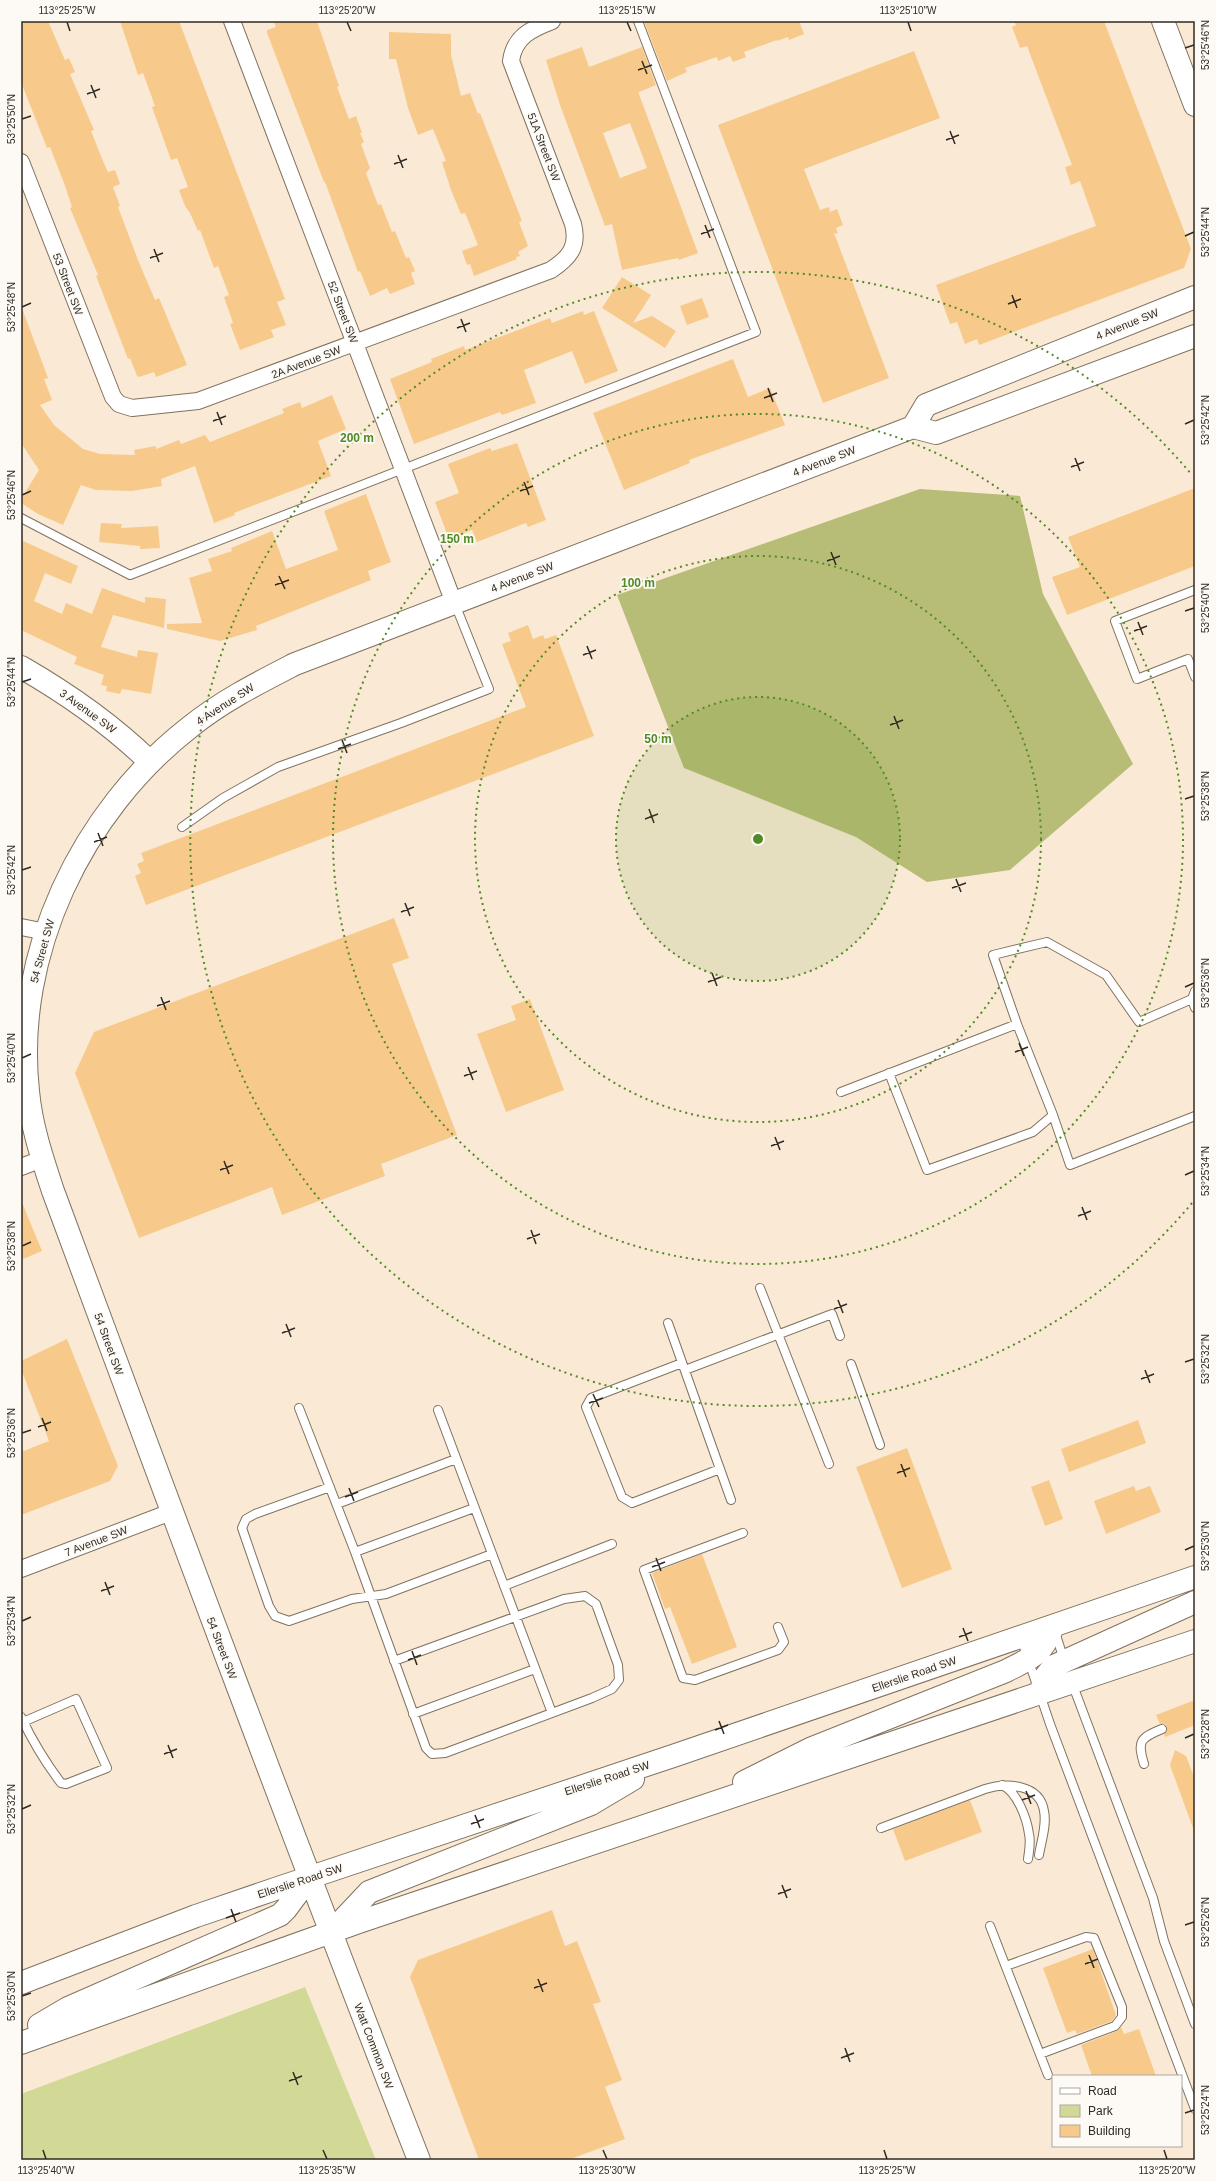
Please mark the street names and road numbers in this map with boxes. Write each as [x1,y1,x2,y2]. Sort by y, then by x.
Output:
street label: 51A Street SW [525,111,563,183]
street label: 53 Street SW [51,251,86,317]
street label: 52 Street SW [326,279,361,345]
street label: 4 Avenue SW [1094,306,1161,342]
street label: 2A Avenue SW [270,343,343,381]
street label: 4 Avenue SW [791,443,858,479]
street label: 4 Avenue SW [489,559,556,595]
street label: 4 Avenue SW [194,681,257,727]
street label: 3 Avenue SW [58,687,119,736]
street label: 54 Street SW [28,917,56,984]
street label: 54 Street SW [92,1311,126,1377]
street label: 7 Avenue SW [63,1523,130,1559]
street label: 54 Street SW [205,1615,240,1681]
street label: Ellerslie Road SW [870,1654,958,1694]
street label: Ellerslie Road SW [563,1758,652,1797]
street label: Ellerslie Road SW [256,1861,345,1900]
street label: Watt Common SW [352,2002,396,2091]

